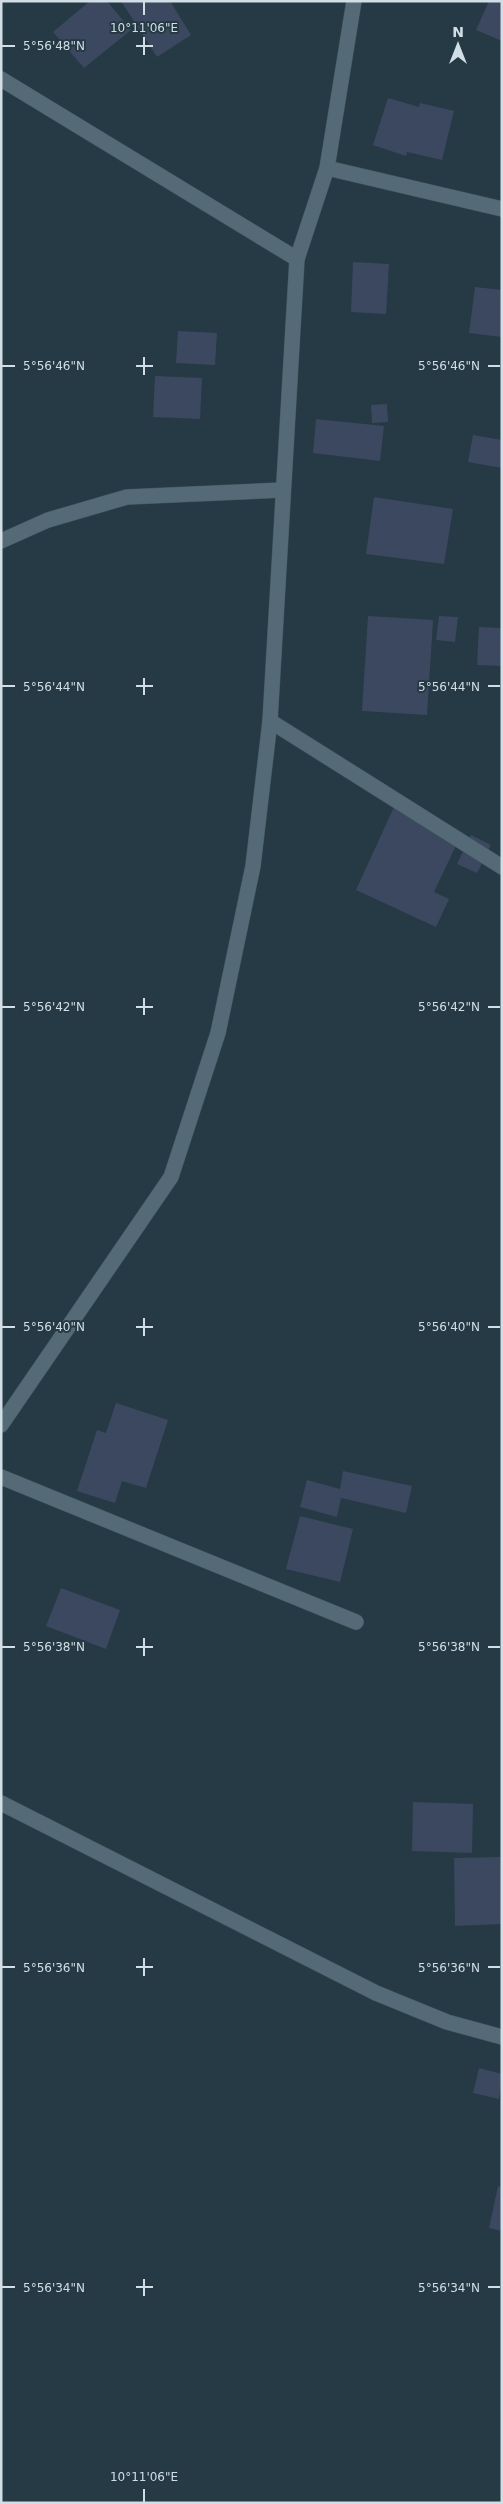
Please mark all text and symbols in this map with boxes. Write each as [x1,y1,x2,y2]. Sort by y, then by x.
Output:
north arrow [433,20,483,70]
text: 10°11'06"E [110,21,178,35]
text: N [452,24,464,40]
text: 5°56'48"N [23,39,85,53]
text: 5°56'46"N [23,359,85,373]
text: 5°56'46"N [418,359,480,373]
text: 5°56'44"N [23,680,85,694]
text: 5°56'44"N [418,680,480,694]
text: 5°56'42"N [23,1000,85,1014]
text: 5°56'42"N [418,1000,480,1014]
text: 5°56'40"N [23,1320,85,1334]
text: 5°56'40"N [418,1320,480,1334]
text: 5°56'38"N [23,1640,85,1654]
text: 5°56'38"N [418,1640,480,1654]
text: 5°56'36"N [23,1961,85,1975]
text: 5°56'36"N [418,1961,480,1975]
text: 5°56'34"N [23,2281,85,2295]
text: 5°56'34"N [418,2281,480,2295]
text: 10°11'06"E [110,2470,178,2484]

